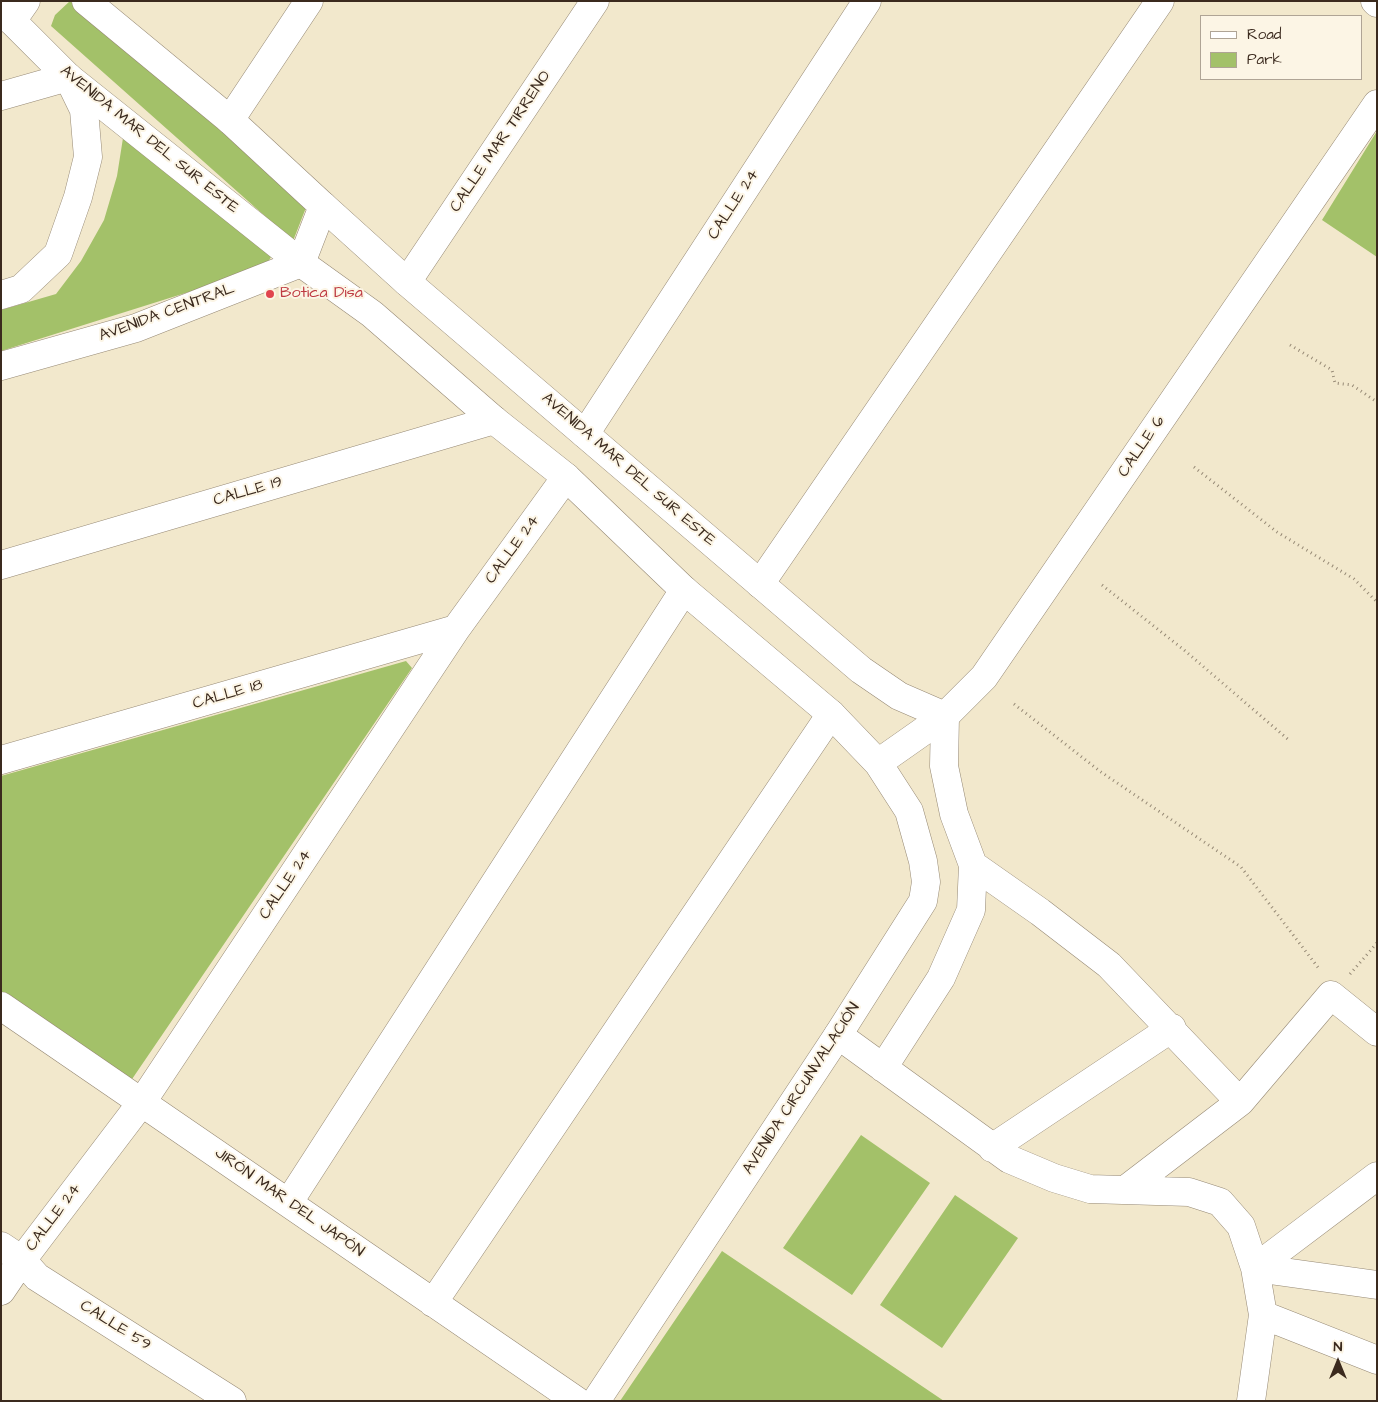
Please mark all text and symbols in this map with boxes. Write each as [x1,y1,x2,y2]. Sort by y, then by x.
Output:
legend [1200,15,1363,80]
text: Road [1247,24,1281,45]
text: Park [1247,49,1282,70]
street label: AVENIDA MAR DEL SUR ESTE [56,62,242,218]
street label: CALLE MAR TIRRENO [447,68,555,216]
street label: CALLE 24 [704,166,764,244]
street label: AVENIDA CENTRAL [97,280,237,346]
place label: Botica Disa [280,284,363,304]
marker: Botica Disa [264,288,276,300]
street label: AVENIDA MAR DEL SUR ESTE [537,389,719,551]
street label: CALLE 6 [1115,413,1169,481]
street label: CALLE 19 [211,473,285,511]
street label: CALLE 24 [482,512,544,588]
street label: CALLE 18 [191,676,265,714]
street label: CALLE 24 [256,847,316,923]
street label: AVENIDA CIRCUNVALACIÓN [739,1000,865,1178]
street label: JIRÓN MAR DEL JAPÓN [211,1144,367,1262]
street label: CALLE 24 [22,1180,86,1256]
street label: CALLE 59 [76,1297,154,1355]
north arrow [1313,1337,1363,1387]
text: N [1334,1337,1342,1357]

